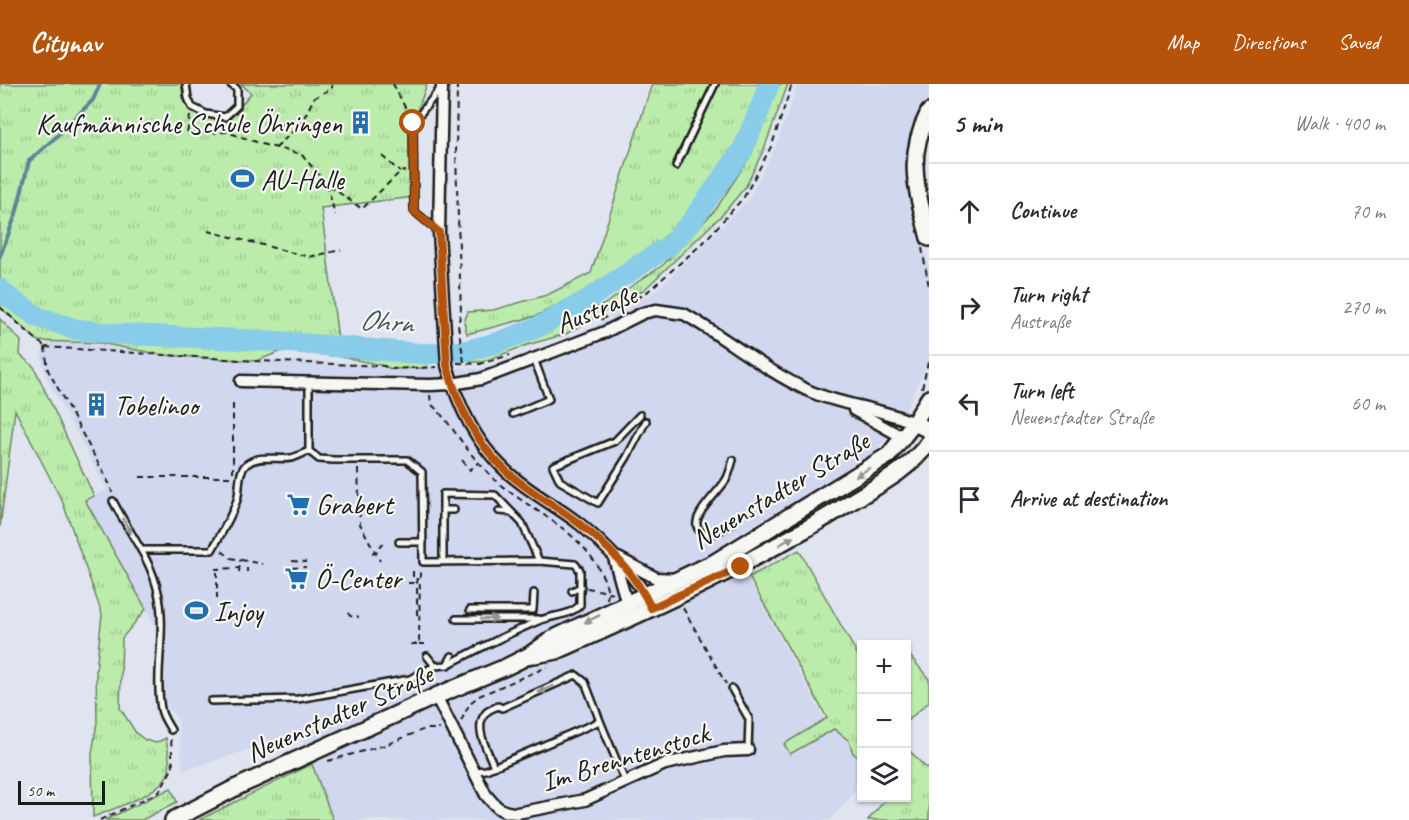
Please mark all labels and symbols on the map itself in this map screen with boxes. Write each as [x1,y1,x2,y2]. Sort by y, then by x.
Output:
place label: Kaufmännische Schule Öhringen [36,106,342,141]
route start [399,109,425,135]
building icon: Kaufmännische Schule Öhringen [347,110,373,136]
place label: AU-Halle [261,162,346,197]
sports icon: AU-Halle [230,166,256,192]
street label: Austraße [550,276,643,341]
water label: Ohrn [358,300,416,342]
place label: Tobelinoo [114,388,201,423]
building icon: Tobelinoo [83,392,109,418]
street label: Neuenstadter Straße [685,422,877,557]
one-way arrow [854,466,871,477]
place label: Grabert [316,487,395,522]
supermarket icon: Grabert [285,491,311,517]
one-way arrow [121,518,132,534]
one-way arrow [778,536,795,546]
route end [727,553,753,579]
place label: Ö-Center [315,561,403,596]
supermarket icon: Ö-Center [284,565,310,591]
place label: Injoy [214,594,265,629]
sports icon: Injoy [183,598,209,624]
one-way arrow [480,614,499,624]
one-way arrow [584,615,601,624]
street label: Neuenstadter Straße [240,655,440,770]
one-way arrow [538,684,555,693]
street label: Im Brenntenstock [537,714,715,799]
scale bar [18,778,105,806]

